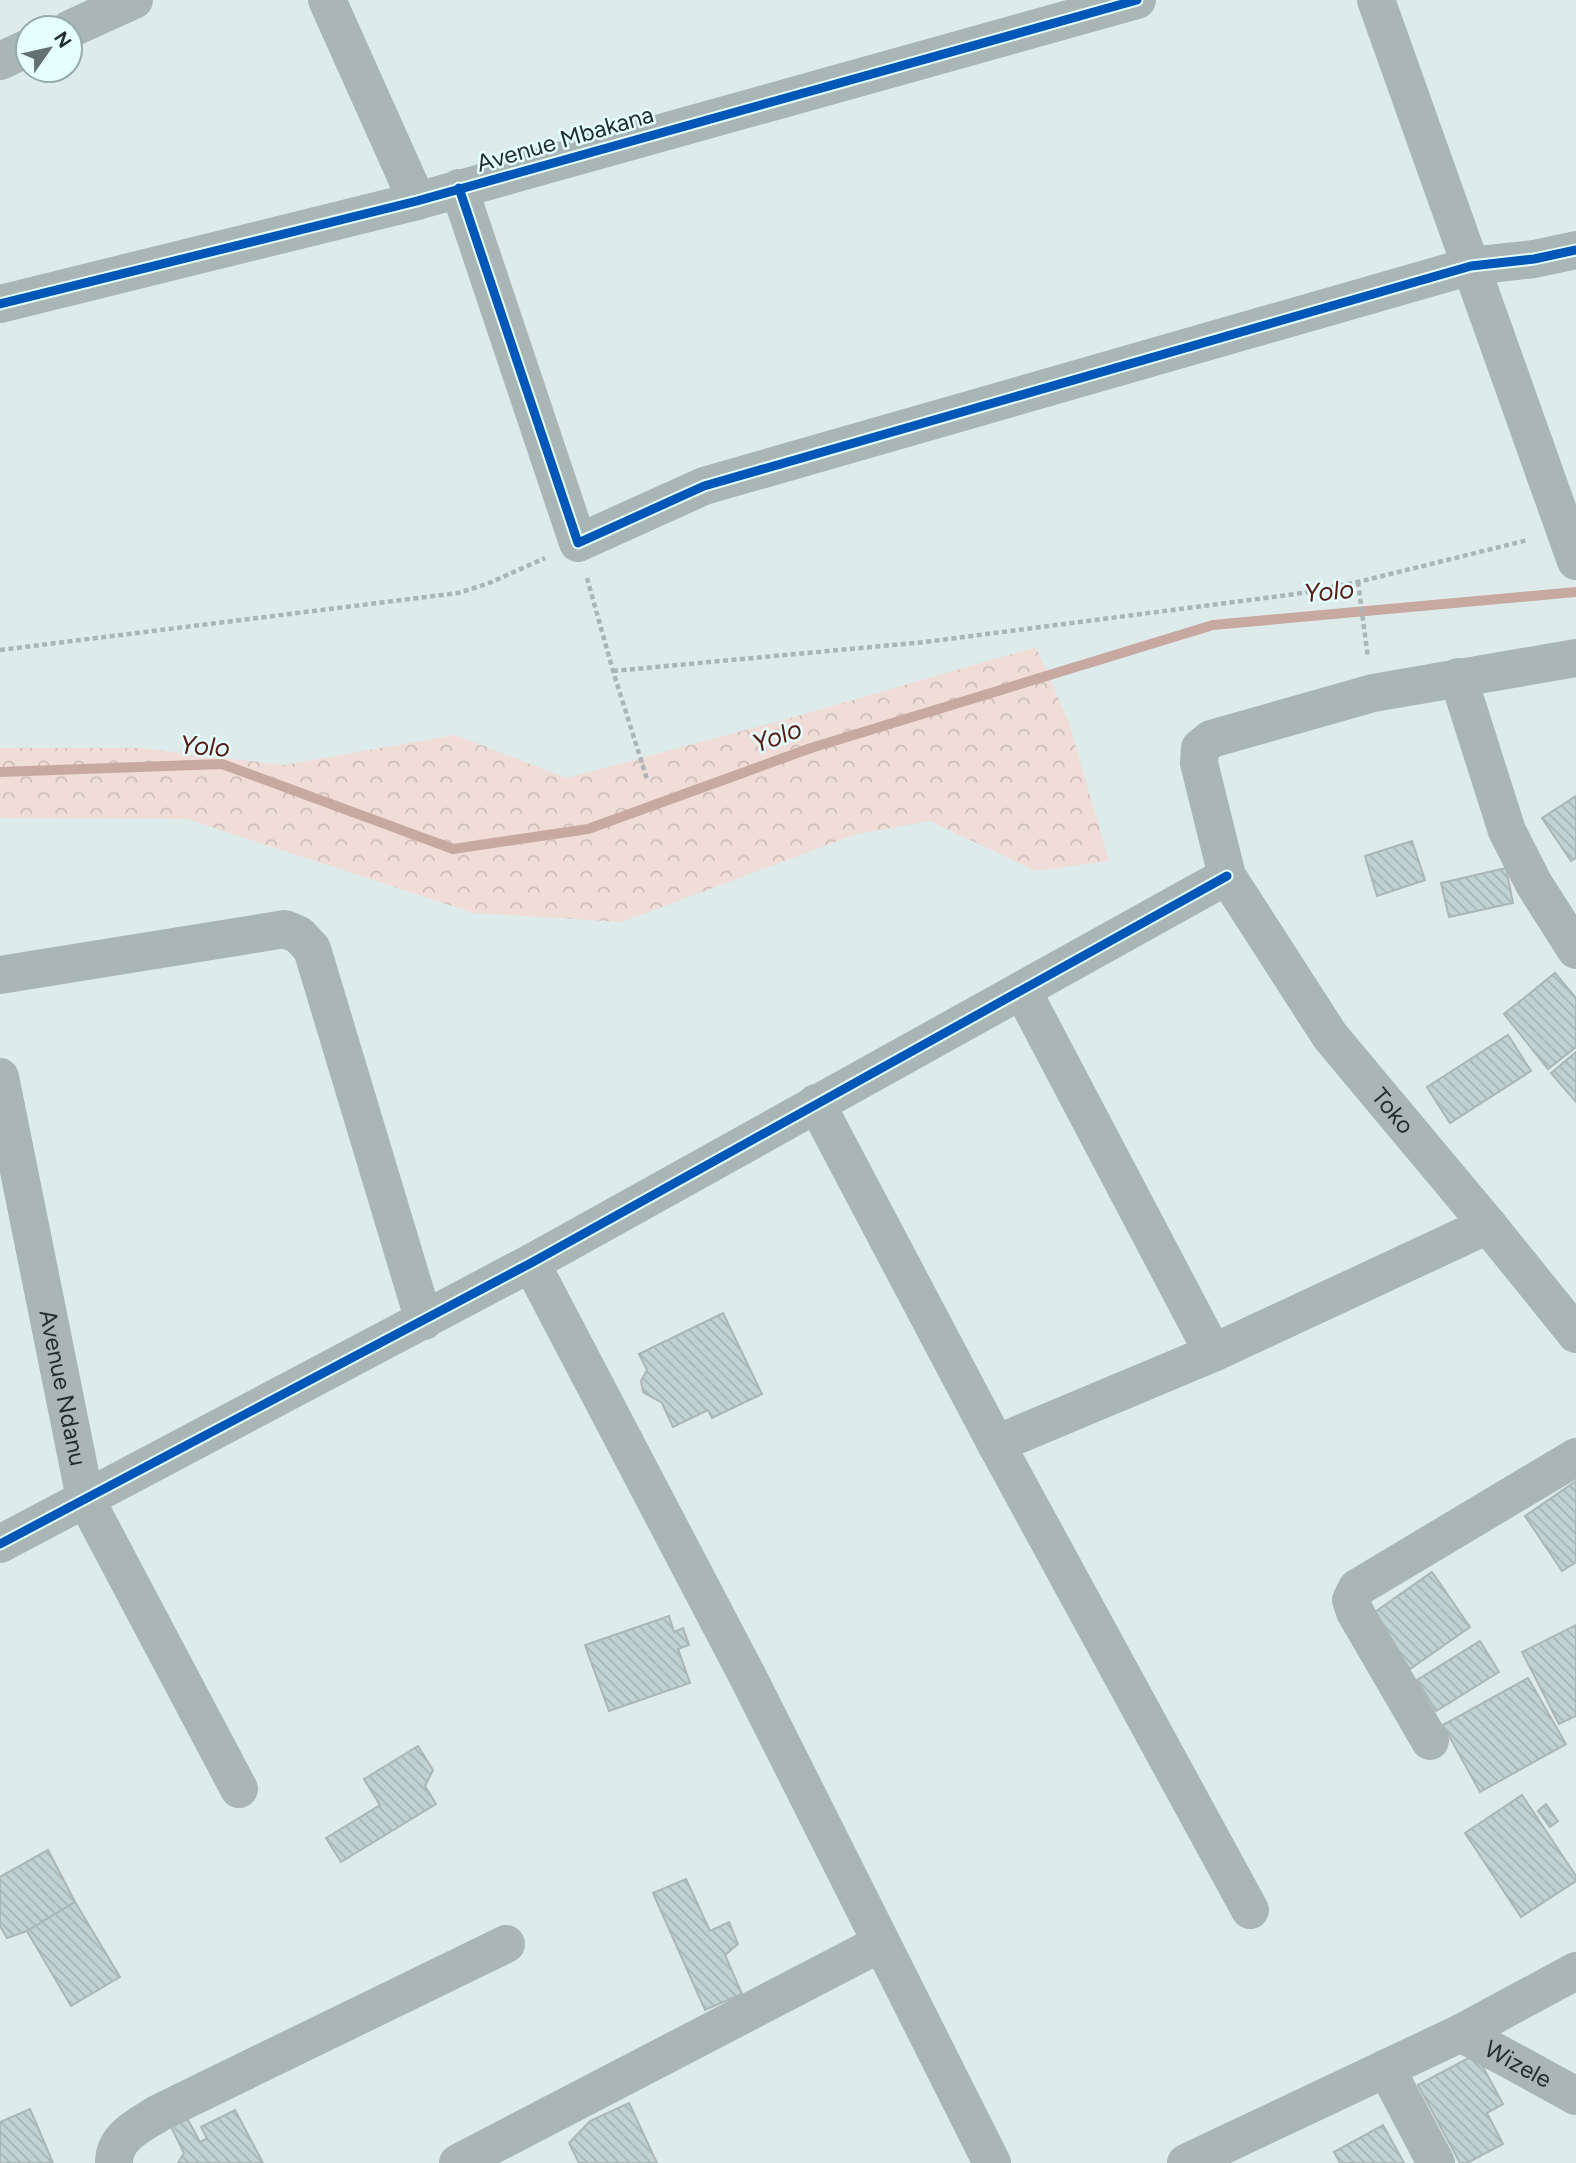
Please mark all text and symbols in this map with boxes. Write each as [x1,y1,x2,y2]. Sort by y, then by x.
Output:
north arrow [14,14,84,84]
text: N [49,27,76,52]
street label: Avenue Mbakana [473,99,657,178]
water label: Yolo [1303,573,1355,609]
water label: Yolo [748,712,806,760]
water label: Yolo [179,728,231,764]
street label: Toko [1366,1082,1420,1139]
street label: Avenue Ndanu [33,1307,93,1468]
street label: Wizele [1480,2034,1557,2094]

